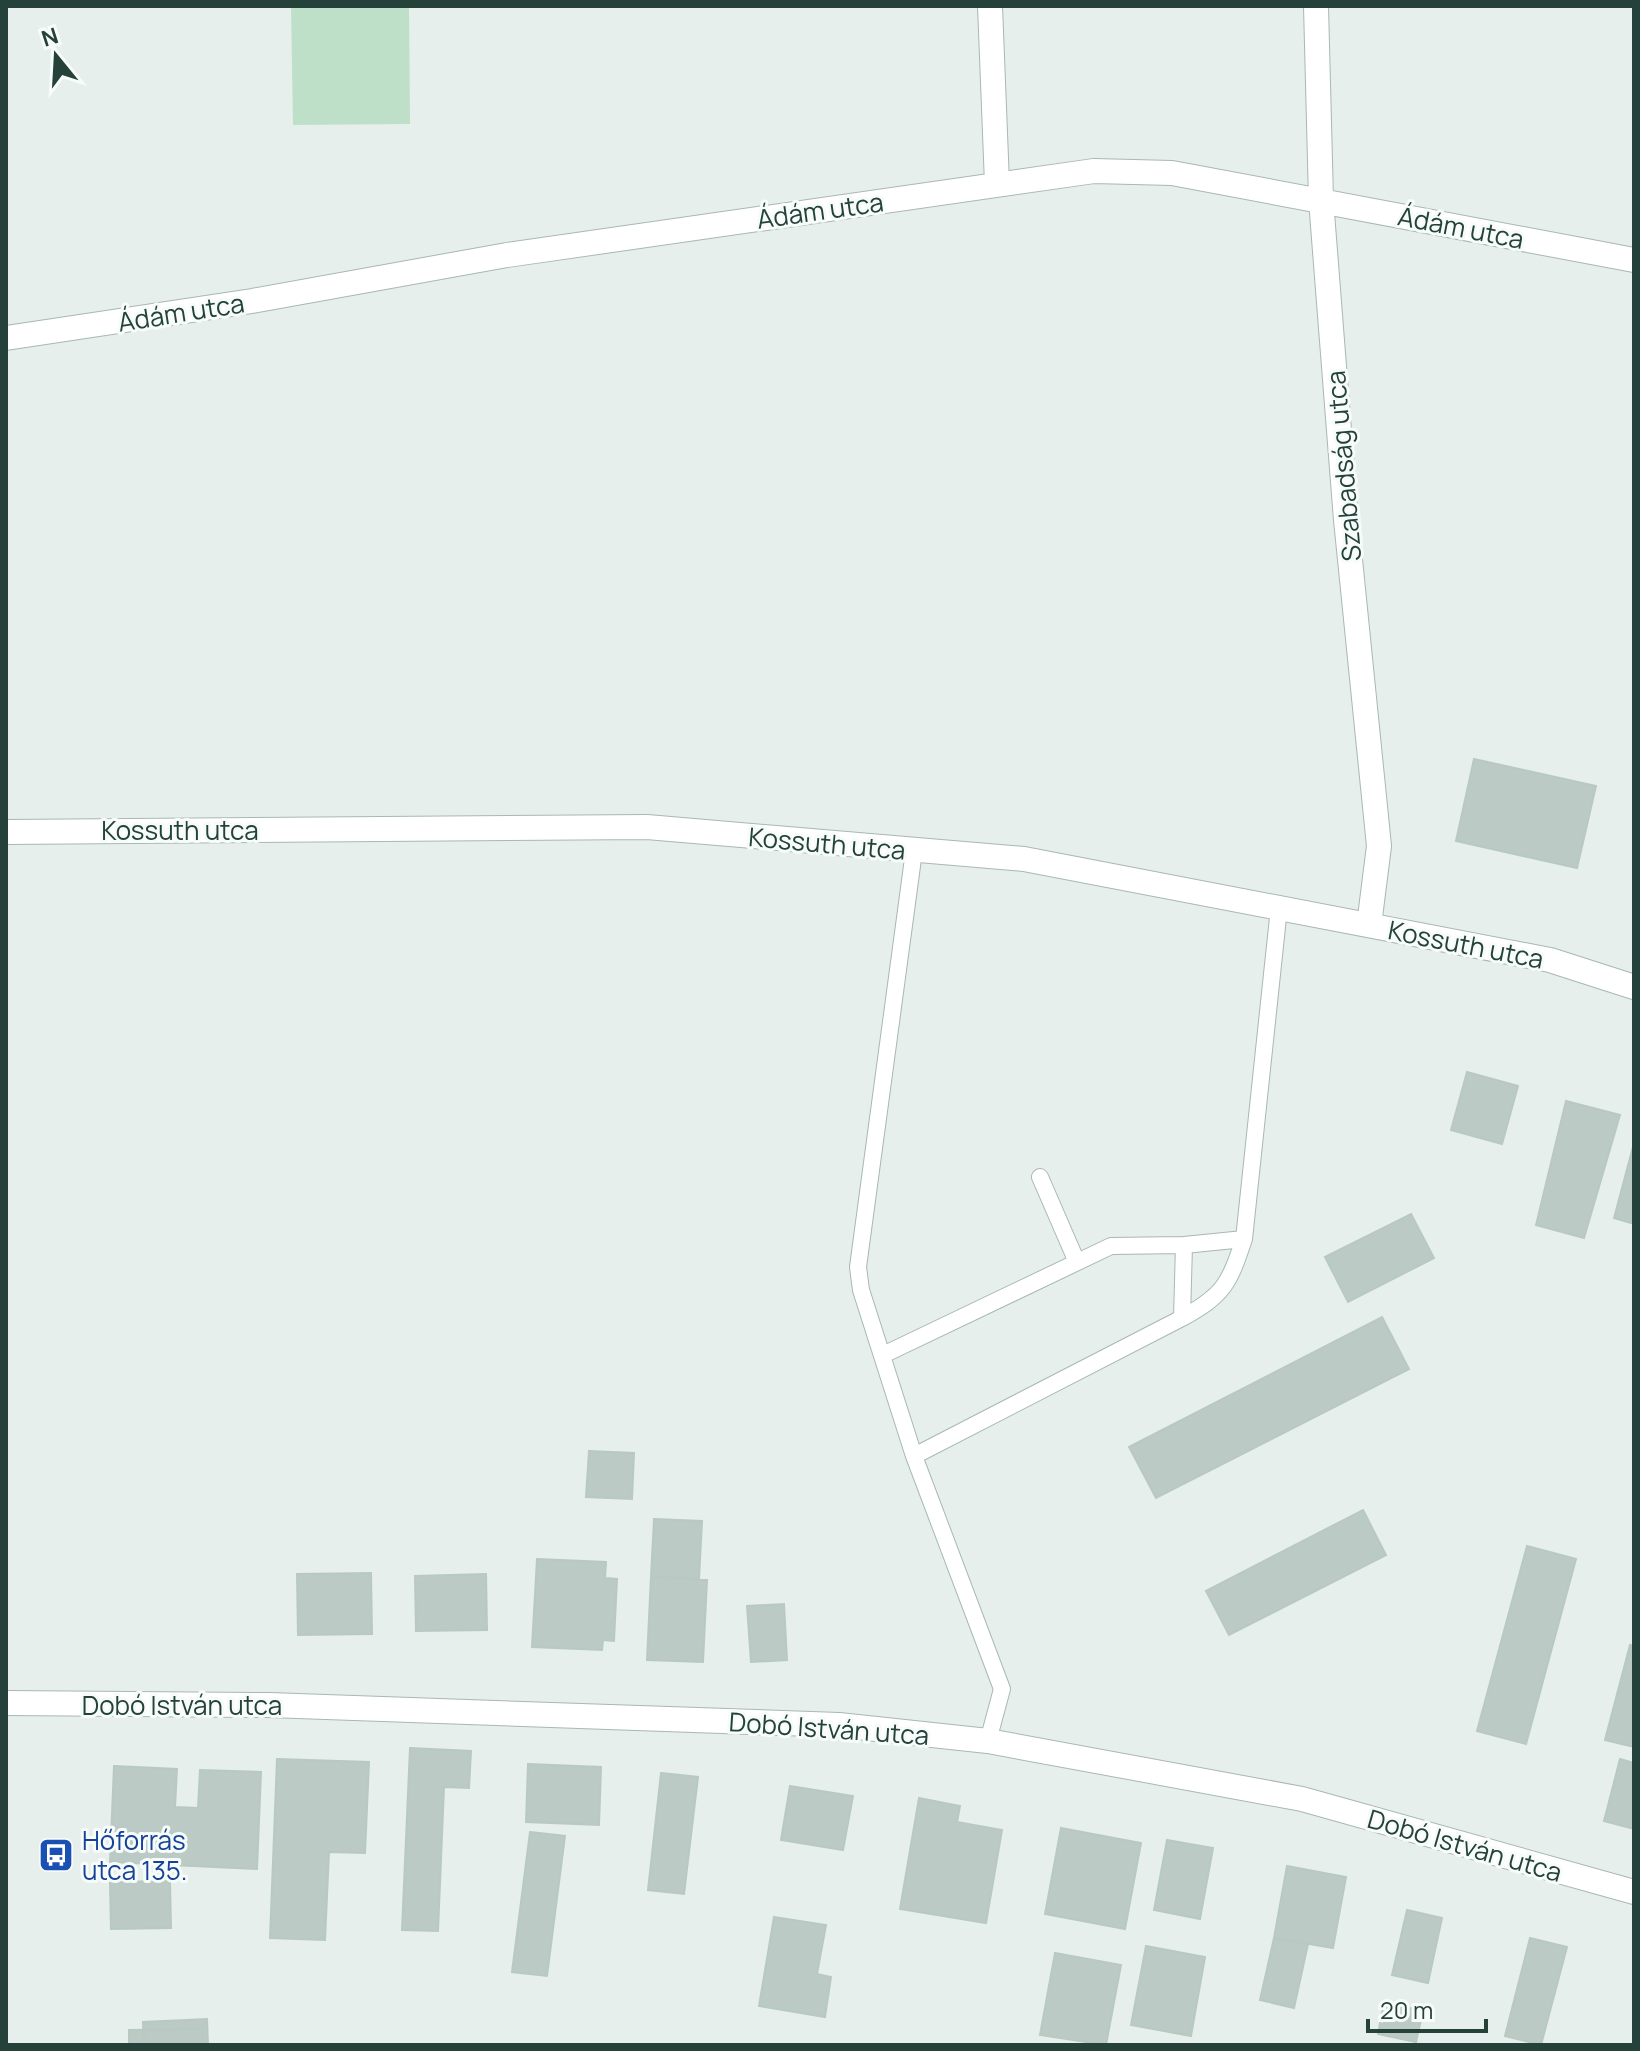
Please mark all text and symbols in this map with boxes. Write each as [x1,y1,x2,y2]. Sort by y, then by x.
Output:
north arrow [16,16,96,96]
text: N [38,20,62,54]
street label: Ádám utca [754,183,886,237]
street label: Ádám utca [1395,197,1527,257]
street label: Ádám utca [115,284,247,340]
street label: Szabadság utca [1317,369,1369,563]
street label: Kossuth utca [101,812,259,848]
street label: Kossuth utca [747,818,907,868]
street label: Kossuth utca [1385,911,1547,977]
street label: Dobó István utca [82,1687,282,1723]
street label: Dobó István utca [728,1703,930,1753]
street label: Dobó István utca [1364,1800,1566,1890]
place label: Hőforrás utca 135. [82,1822,187,1888]
bus stop icon: Hőforrás utca 135. [37,1836,75,1874]
scale bar [1368,1983,1486,2033]
text: 20 m [1380,1993,1433,2026]

